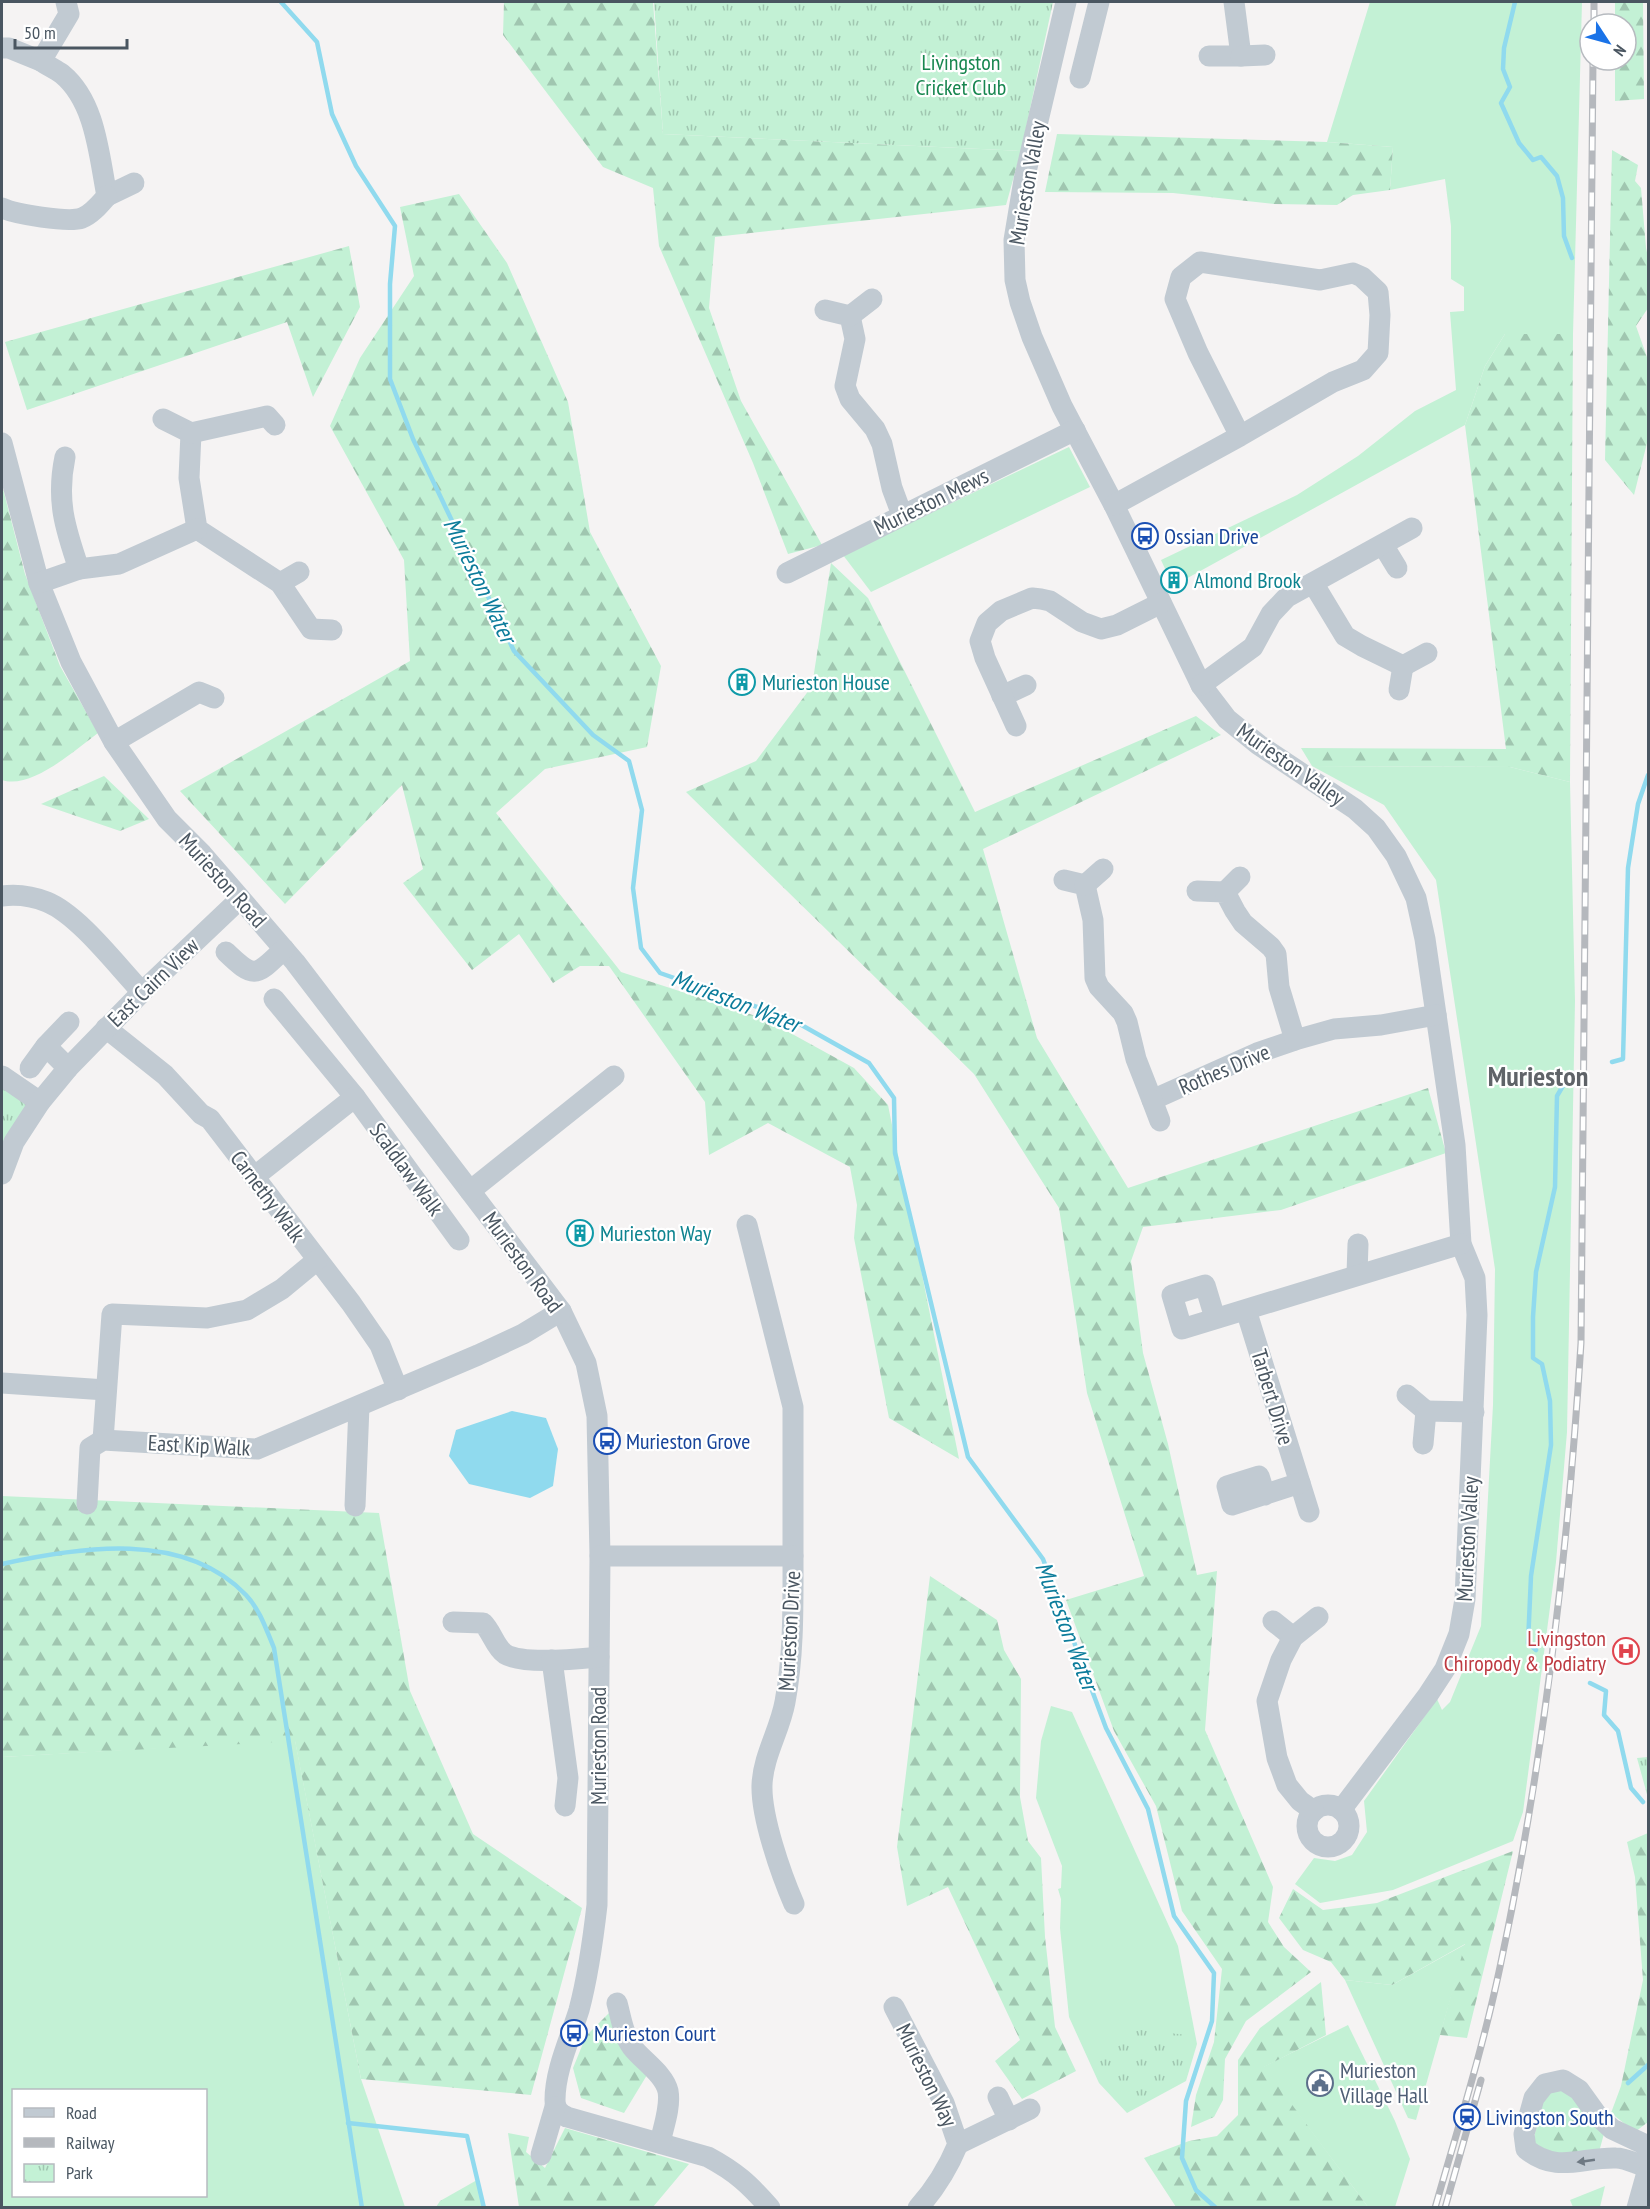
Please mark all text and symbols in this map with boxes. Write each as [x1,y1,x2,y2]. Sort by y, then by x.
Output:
scale bar [15,12,128,50]
north arrow [1578,12,1638,72]
text: 50 m [24,21,56,44]
text: N [1610,41,1631,60]
park label: Livingston Cricket Club [916,48,1006,101]
street label: Murieston Valley [1002,118,1052,247]
street label: Murieston Mews [869,461,993,541]
water label: Murieston Water [436,512,525,651]
bus stop icon: Ossian Drive [1130,521,1160,551]
place label: Ossian Drive [1164,522,1259,550]
building icon: Almond Brook [1159,565,1189,595]
place label: Almond Brook [1194,566,1302,594]
building icon: Murieston House [727,667,757,697]
place label: Murieston House [762,668,890,696]
street label: Murieston Valley [1232,717,1351,812]
street label: Murieston Road [173,827,273,933]
street label: East Cairn View [101,931,205,1033]
water label: Murieston Water [667,962,808,1041]
street label: Rothes Drive [1174,1037,1274,1101]
district label: Murieston [1488,1057,1588,1094]
street label: Scaldlaw Walk [364,1117,450,1221]
street label: Carnethy Walk [224,1145,312,1248]
street label: Murieston Road [477,1206,569,1318]
building icon: Murieston Way [565,1218,595,1248]
place label: Murieston Way [600,1219,712,1247]
street label: Tarbert Drive [1245,1346,1301,1448]
bus stop icon: Murieston Grove [592,1426,622,1456]
place label: Murieston Grove [626,1427,750,1455]
street label: East Kip Walk [147,1428,251,1462]
street label: Murieston Valley [1450,1475,1484,1602]
water label: Murieston Water [1028,1557,1107,1698]
street label: Murieston Drive [772,1570,806,1692]
place label: Livingston Chiropody & Podiatry [1444,1624,1607,1677]
hospital icon: Livingston Chiropody & Podiatry [1611,1636,1641,1666]
street label: Murieston Road [584,1687,612,1805]
bus stop icon: Murieston Court [559,2018,589,2048]
place label: Murieston Court [594,2019,716,2047]
street label: Murieston Way [890,2019,964,2132]
place label: Murieston Village Hall [1339,2056,1429,2109]
public building icon: Murieston Village Hall [1305,2068,1335,2098]
legend [12,2089,207,2197]
text: Road [66,2101,97,2124]
station icon: Livingston South [1452,2102,1482,2132]
place label: Livingston South [1486,2103,1614,2131]
text: Railway [66,2131,115,2154]
one-way arrow [1576,2156,1595,2166]
text: Park [66,2161,93,2184]

